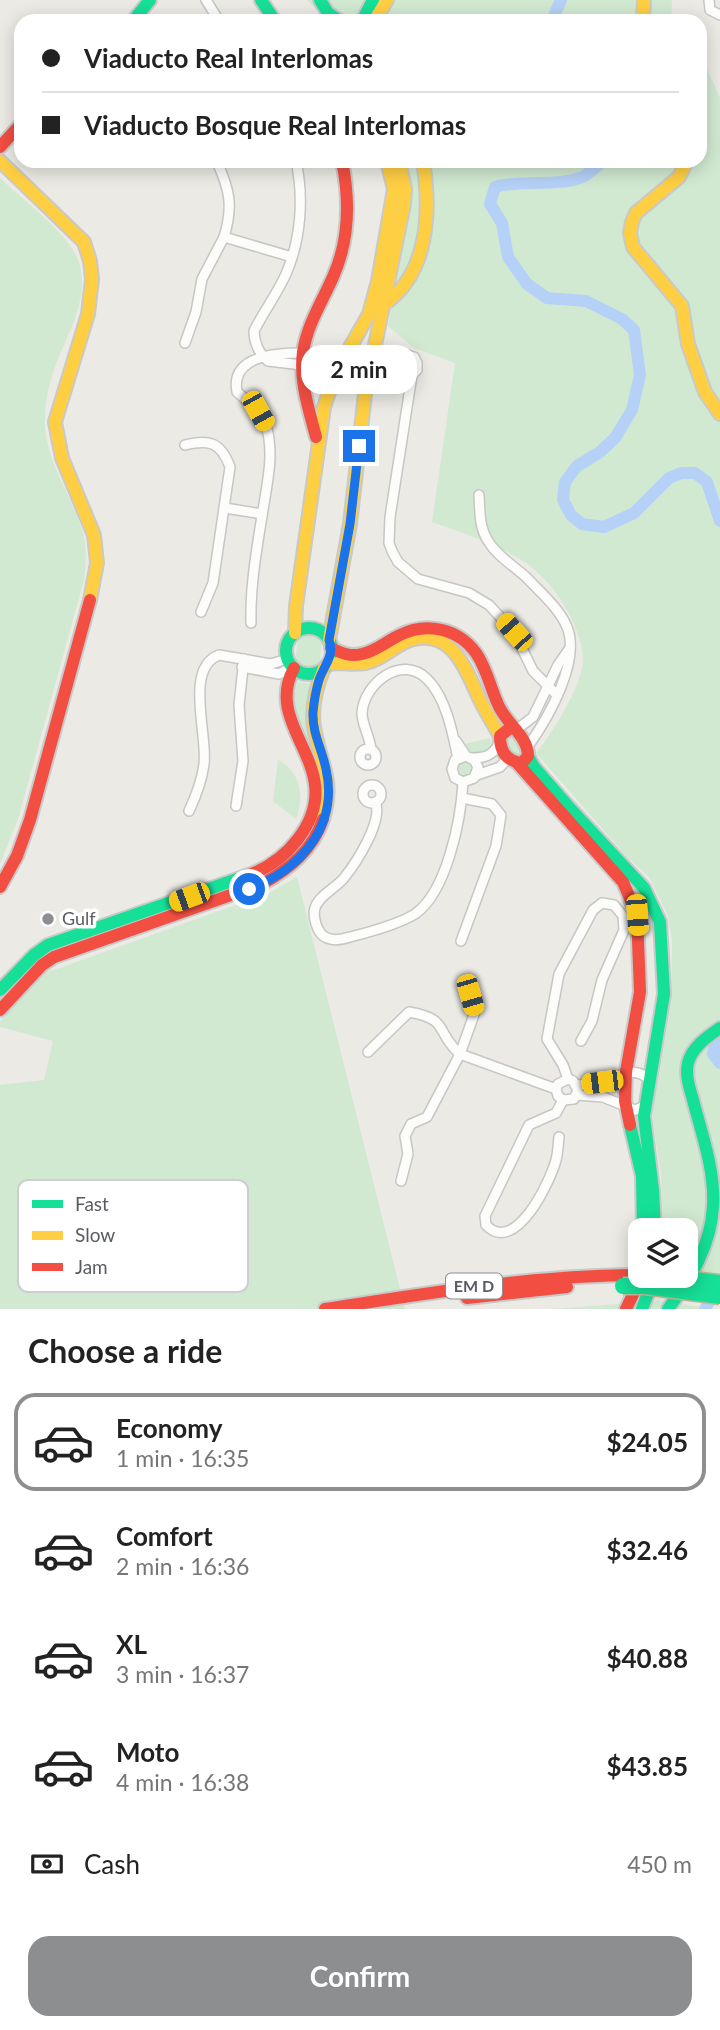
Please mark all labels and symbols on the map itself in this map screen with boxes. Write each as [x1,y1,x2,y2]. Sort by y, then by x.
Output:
callout: 2 min [301,344,417,394]
car [239,388,278,434]
route end [343,430,375,462]
car [493,609,536,655]
route start [233,873,265,905]
car [166,880,213,914]
car [626,893,649,937]
place label: Gulf [62,907,96,929]
marker: Gulf [40,911,56,927]
car [455,972,486,1018]
car [580,1069,625,1095]
legend [18,1180,248,1292]
text: Fast [75,1192,109,1215]
text: Slow [75,1223,115,1246]
text: Jam [75,1255,108,1278]
road number: EM D [446,1274,502,1298]

